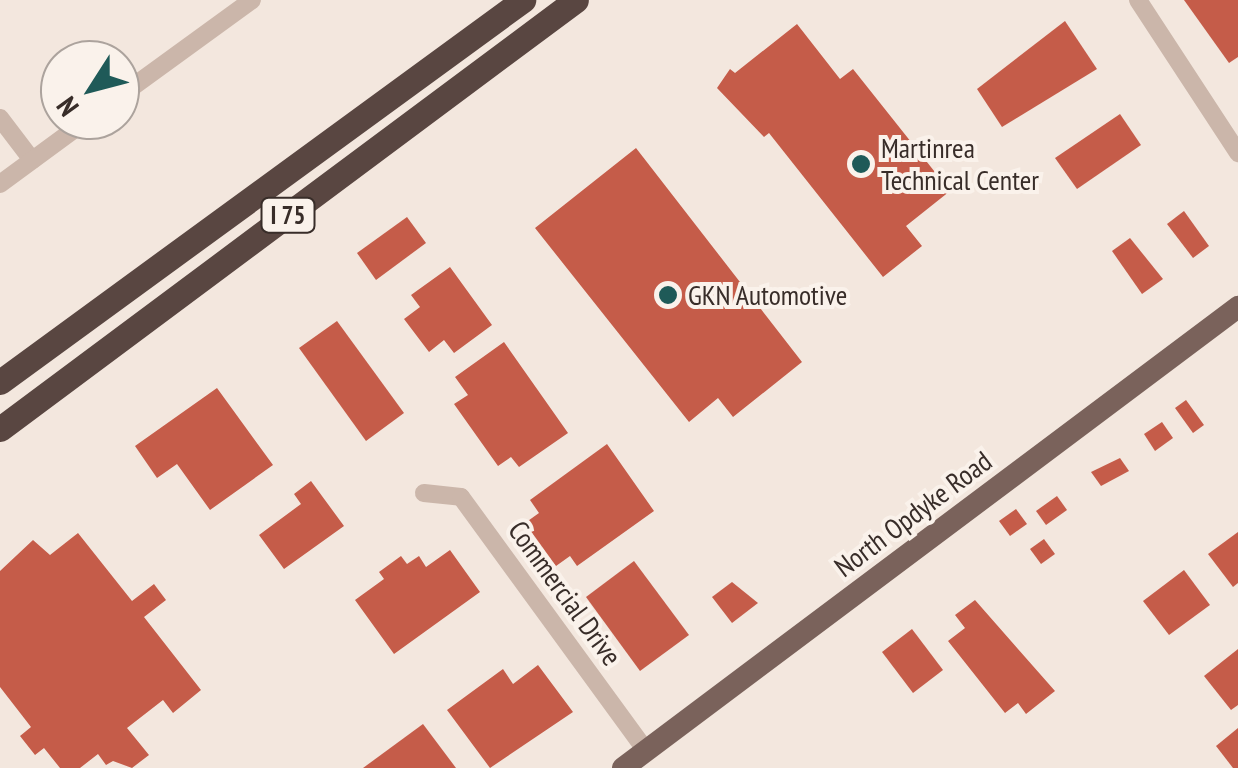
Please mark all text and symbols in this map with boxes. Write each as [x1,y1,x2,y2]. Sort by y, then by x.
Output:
north arrow [40,40,140,140]
text: N [48,90,86,124]
place label: Martinrea Technical Center [881,131,1039,197]
marker: Martinrea Technical Center [850,153,872,175]
road number: I 75 [260,195,316,235]
place label: GKN Automotive [688,278,848,312]
marker: GKN Automotive [657,284,679,306]
street label: North Opdyke Road [828,444,998,584]
street label: Commercial Drive [501,514,629,672]

